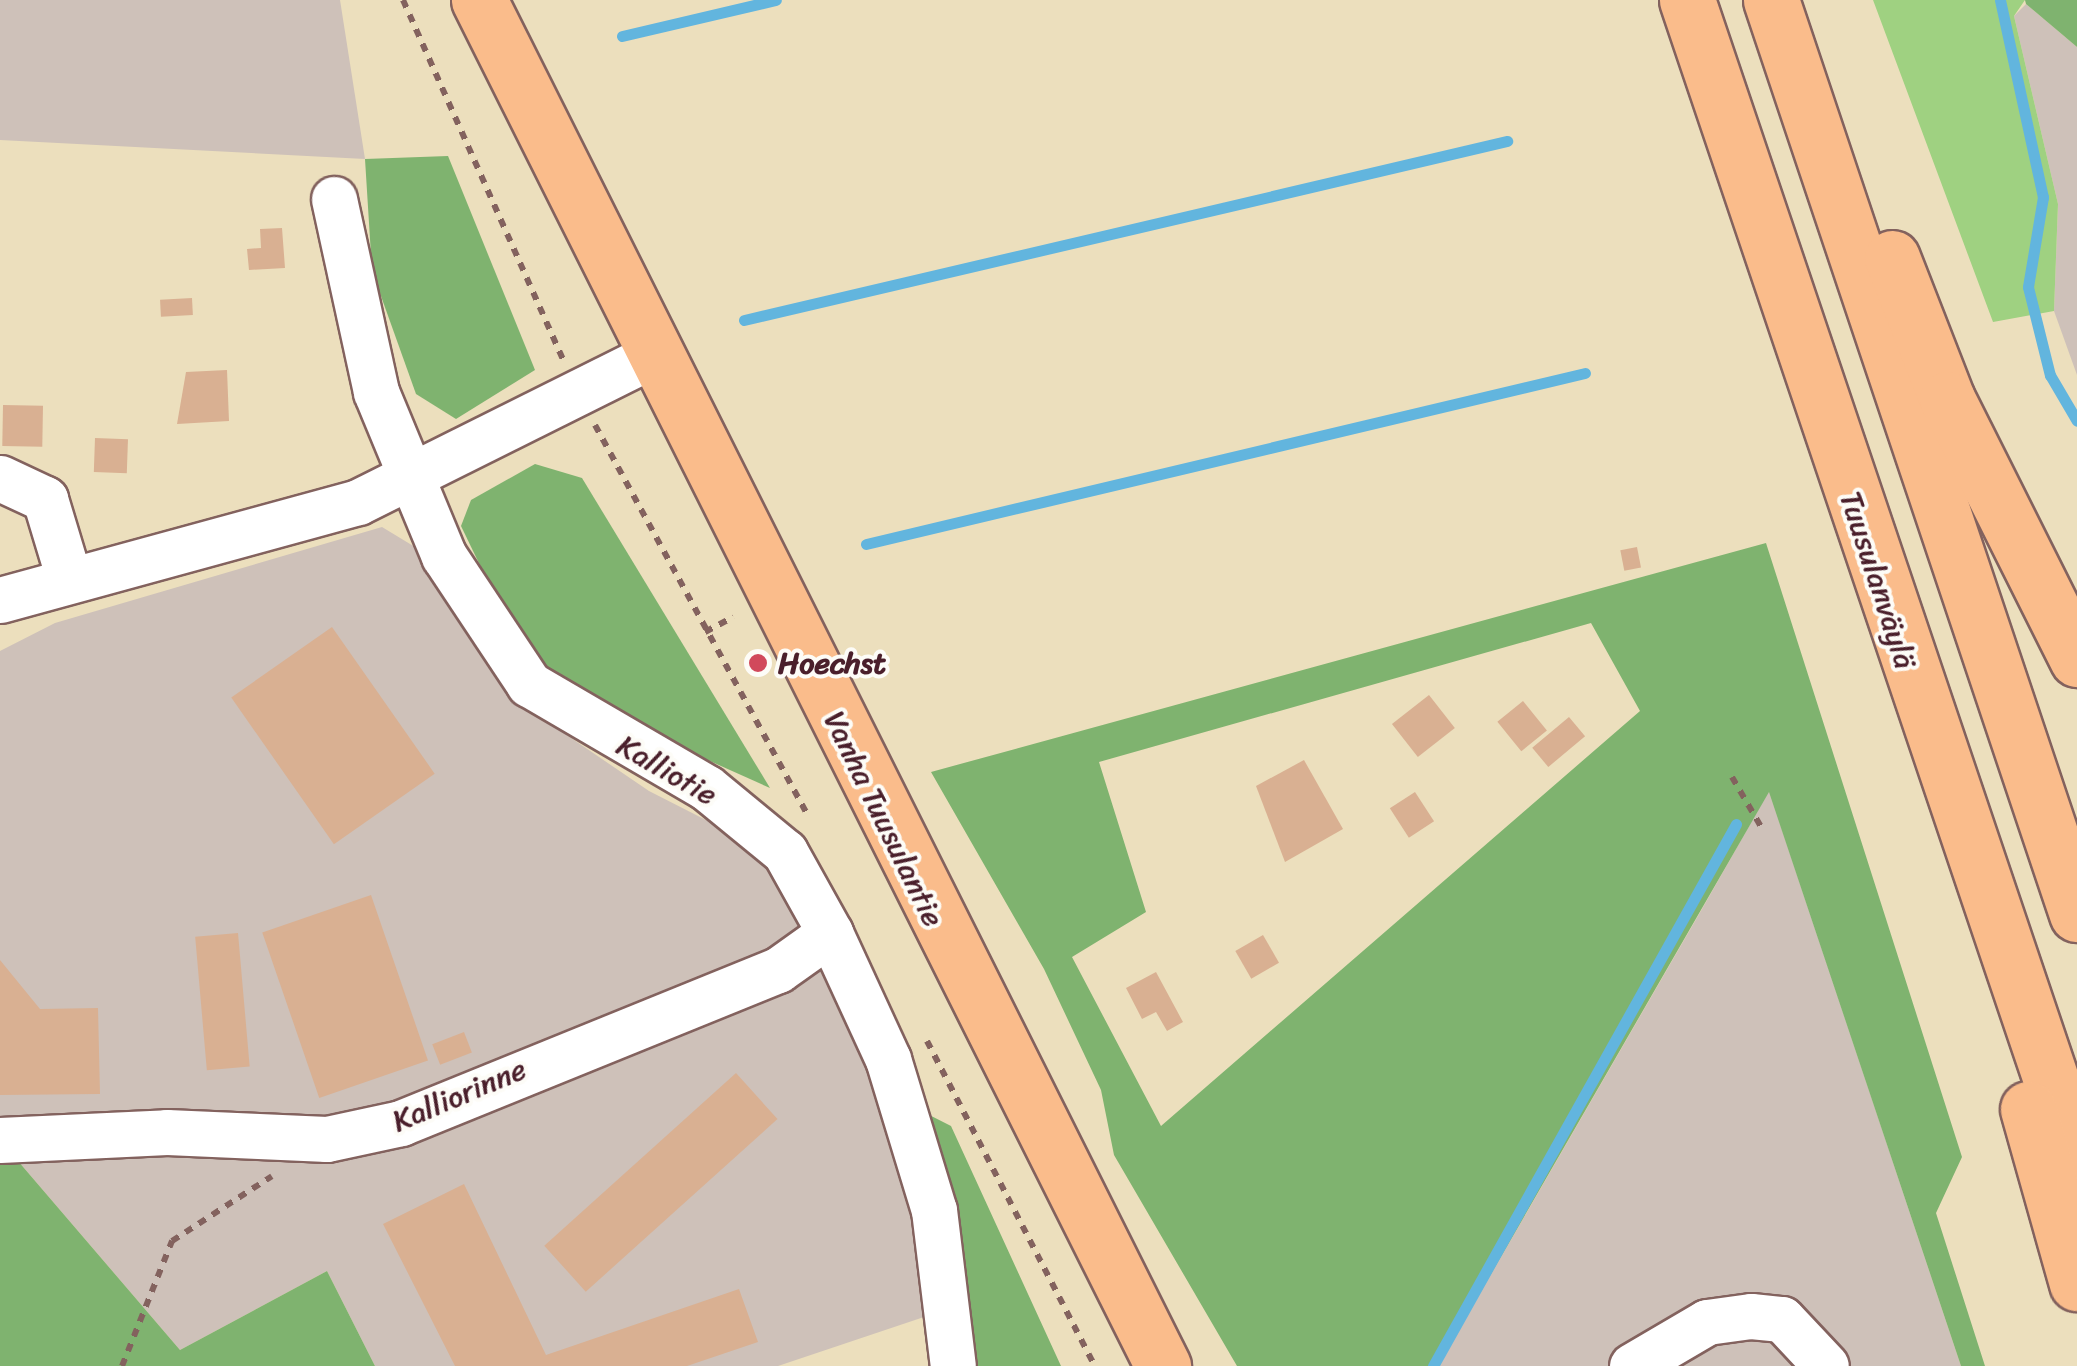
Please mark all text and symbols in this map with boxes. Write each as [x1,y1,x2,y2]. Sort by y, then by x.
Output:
street label: Tuusulanväylä [1832,487,1924,673]
place label: Hoechst [778,645,886,681]
marker: Hoechst [747,652,769,674]
street label: Vanha Tuusulantie [816,704,952,934]
street label: Kalliotie [611,727,723,813]
street label: Kalliorinne [387,1051,531,1139]

